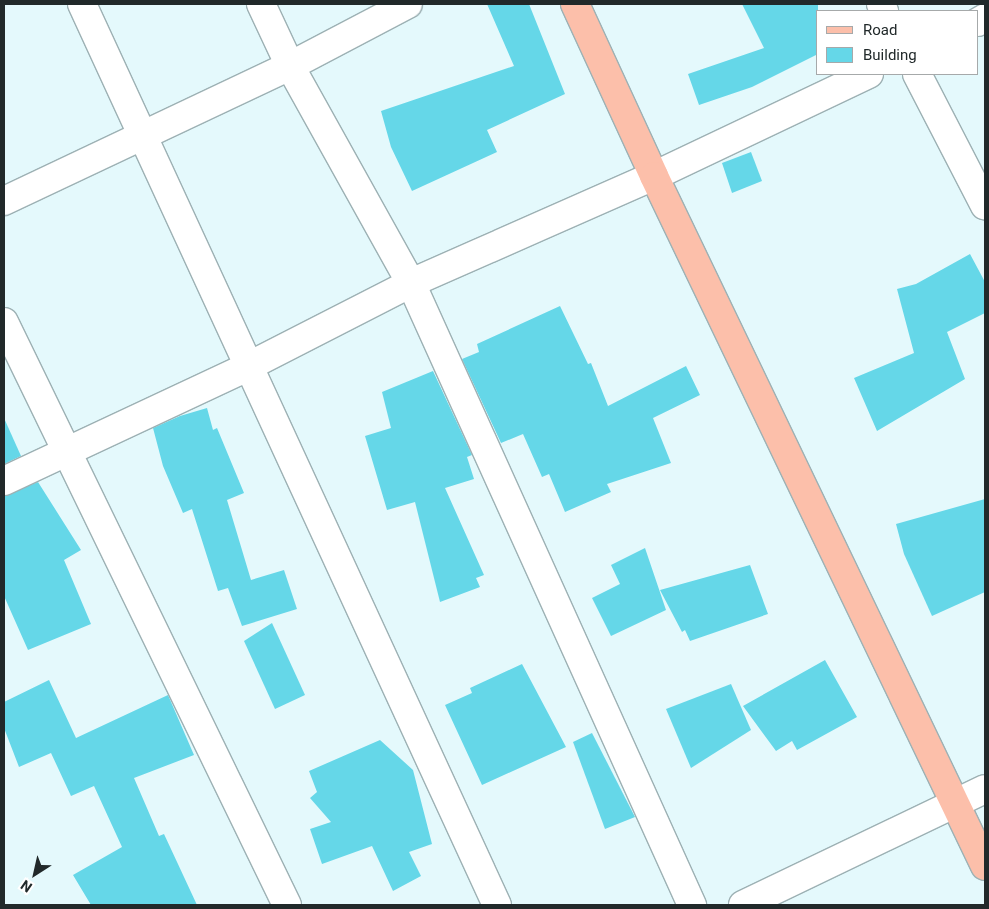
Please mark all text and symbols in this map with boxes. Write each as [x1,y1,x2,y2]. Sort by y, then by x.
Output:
legend [816,10,979,75]
text: Road [863,21,897,39]
text: Building [863,46,917,64]
north arrow [10,849,60,899]
text: N [18,877,35,896]

